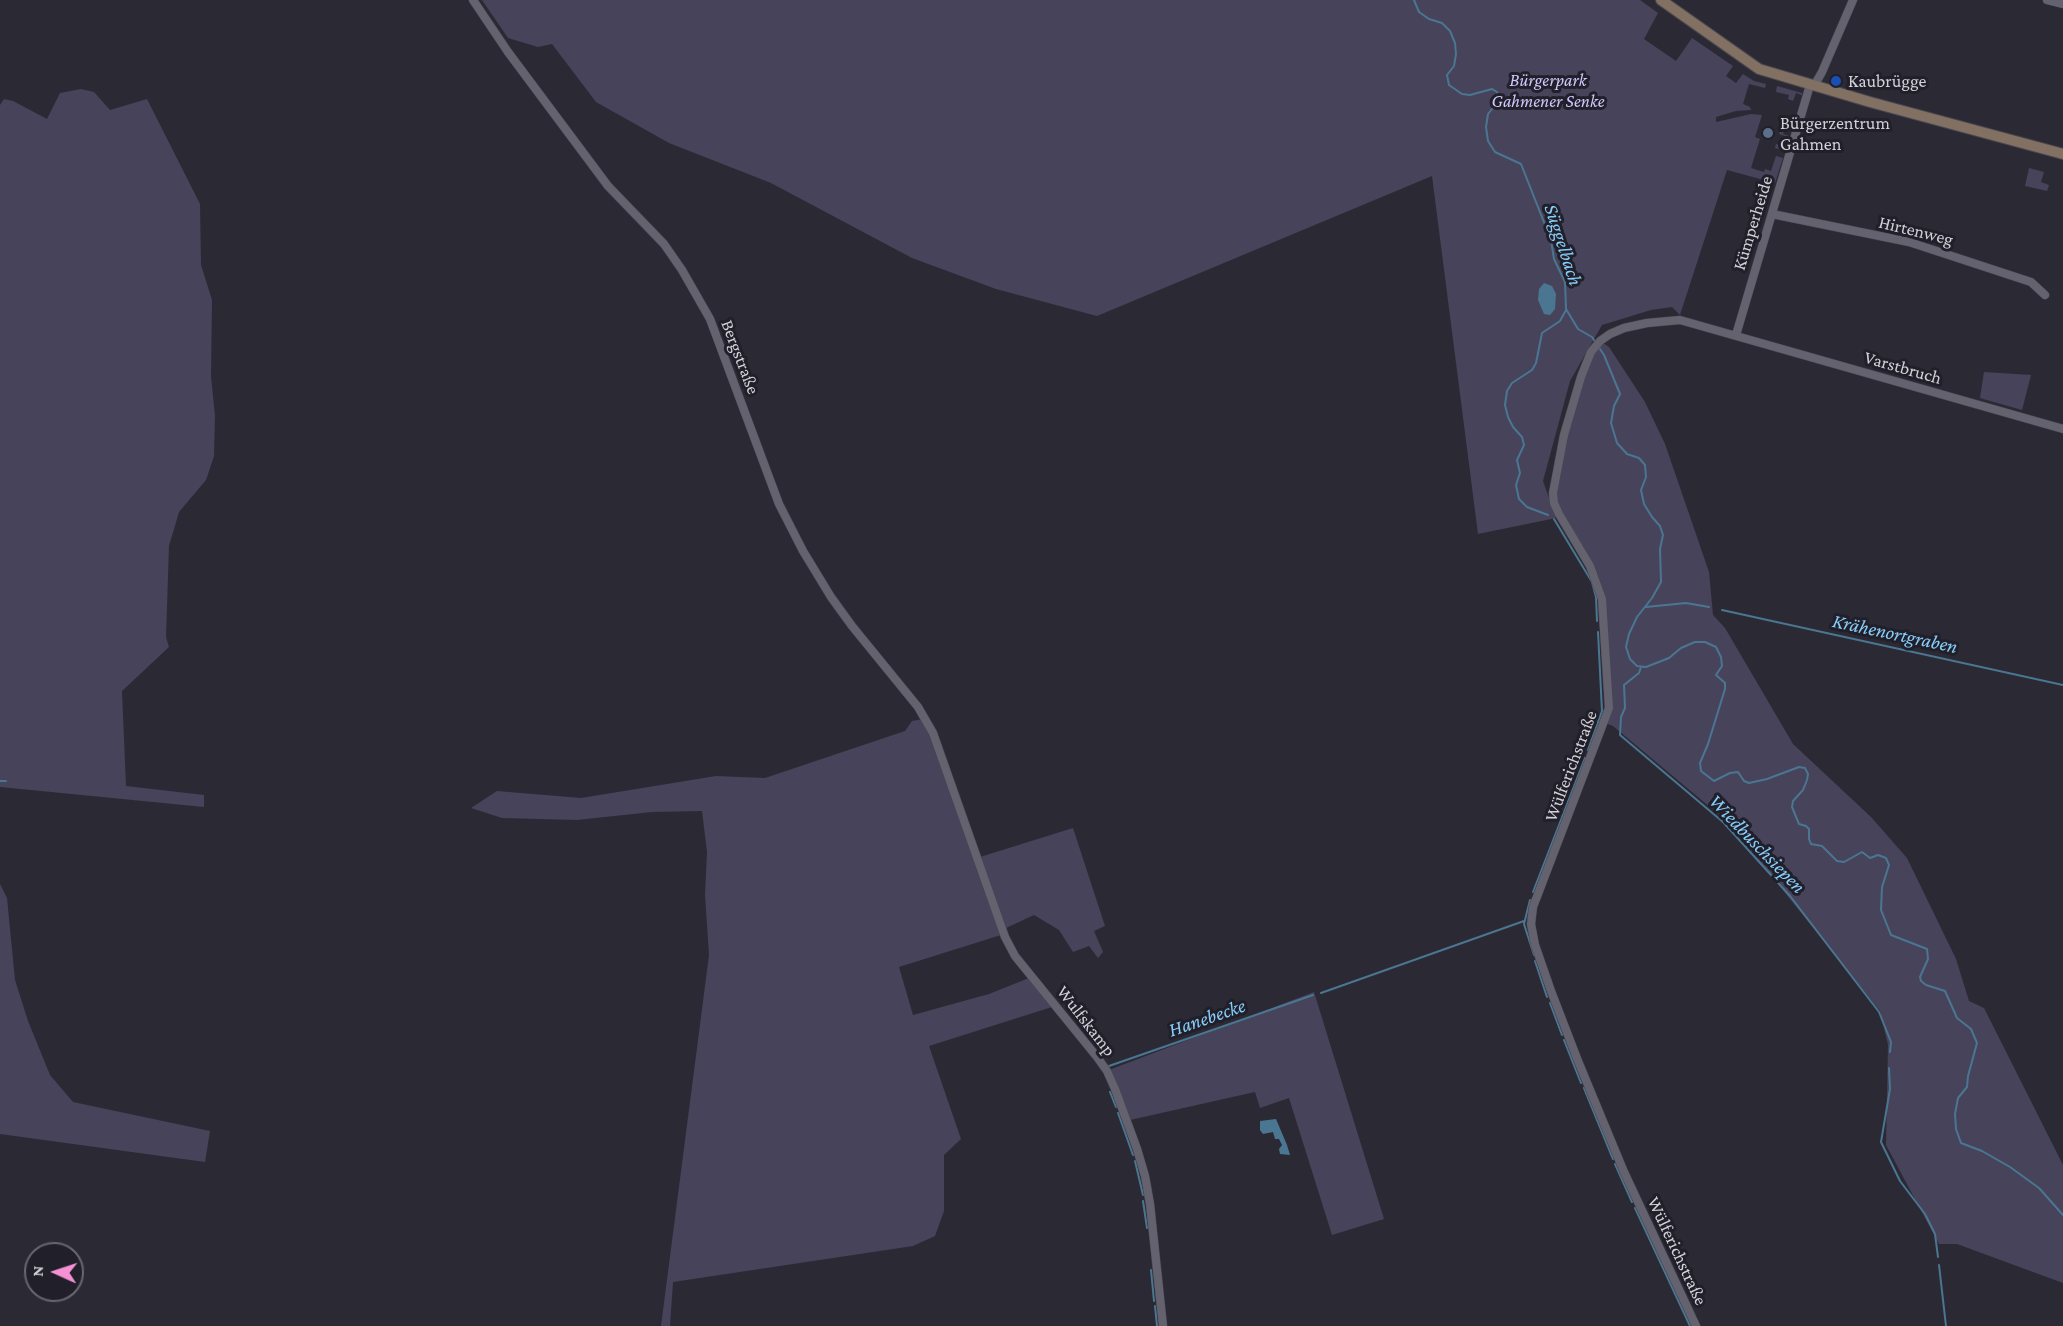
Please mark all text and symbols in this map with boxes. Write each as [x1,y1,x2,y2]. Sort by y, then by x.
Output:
park label: Bürgerpark Gahmener Senke [1491,69,1605,112]
place label: Kaubrügge [1848,70,1926,92]
marker: Kaubrügge [1829,74,1843,88]
place label: Bürgerzentrum Gahmen [1780,112,1890,154]
marker: Bürgerzentrum Gahmen [1761,126,1775,140]
street label: Kümperheide [1728,173,1778,273]
water label: Süggelbach [1539,201,1587,289]
street label: Hirtenweg [1877,211,1955,251]
street label: Bergstraße [716,317,764,397]
street label: Varstbruch [1862,347,1944,389]
water label: Krähenortgraben [1830,609,1960,659]
street label: Wülferichstraße [1540,707,1602,825]
water label: Wiedbuschsiepen [1704,789,1810,899]
street label: Wulfskamp [1052,981,1120,1061]
water label: Hanebecke [1165,994,1249,1042]
street label: Wülferichstraße [1642,1193,1712,1309]
north arrow [24,1242,84,1302]
text: N [29,1265,46,1277]

